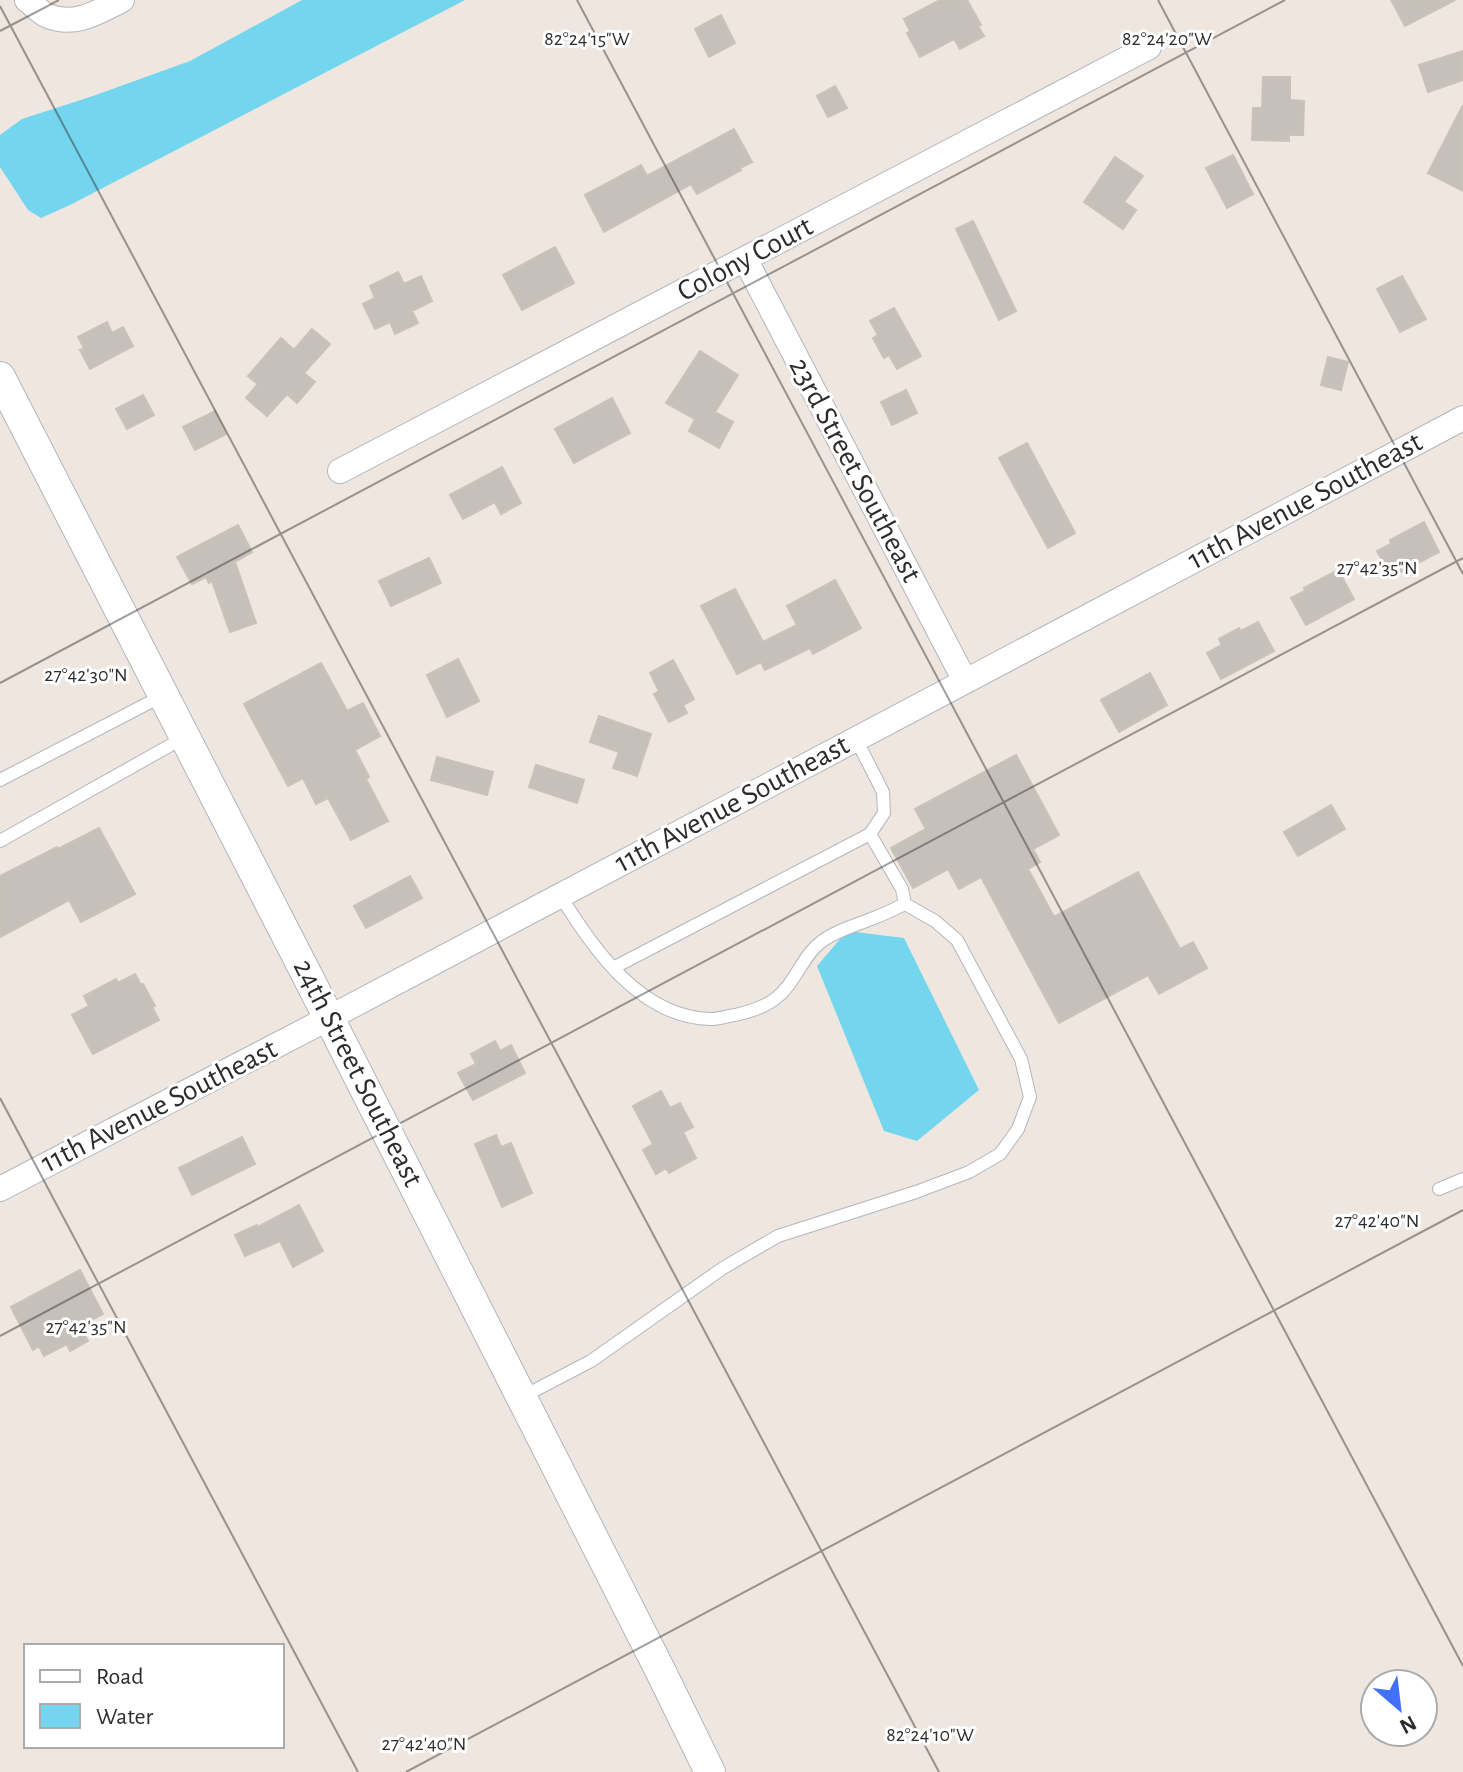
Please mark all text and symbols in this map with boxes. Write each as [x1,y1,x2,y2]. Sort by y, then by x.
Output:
text: 82°24'15"W [544,29,630,49]
text: 82°24'20"W [1122,29,1212,49]
street label: Colony Court [673,211,818,307]
street label: 23rd Street Southeast [783,353,927,587]
street label: 11th Avenue Southeast [1183,426,1427,575]
text: 27°42'35"N [1336,558,1418,578]
text: 27°42'30"N [44,665,128,685]
street label: 11th Avenue Southeast [610,729,854,878]
street label: 24th Street Southeast [288,954,429,1192]
street label: 11th Avenue Southeast [36,1033,282,1178]
text: 27°42'40"N [1335,1211,1419,1231]
text: 27°42'35"N [45,1317,127,1337]
legend [24,1644,284,1748]
text: Road [96,1665,144,1689]
north arrow [1359,1668,1439,1748]
text: Water [96,1705,154,1729]
text: N [1396,1711,1420,1738]
text: 82°24'10"W [886,1725,974,1745]
text: 27°42'40"N [382,1734,466,1754]

